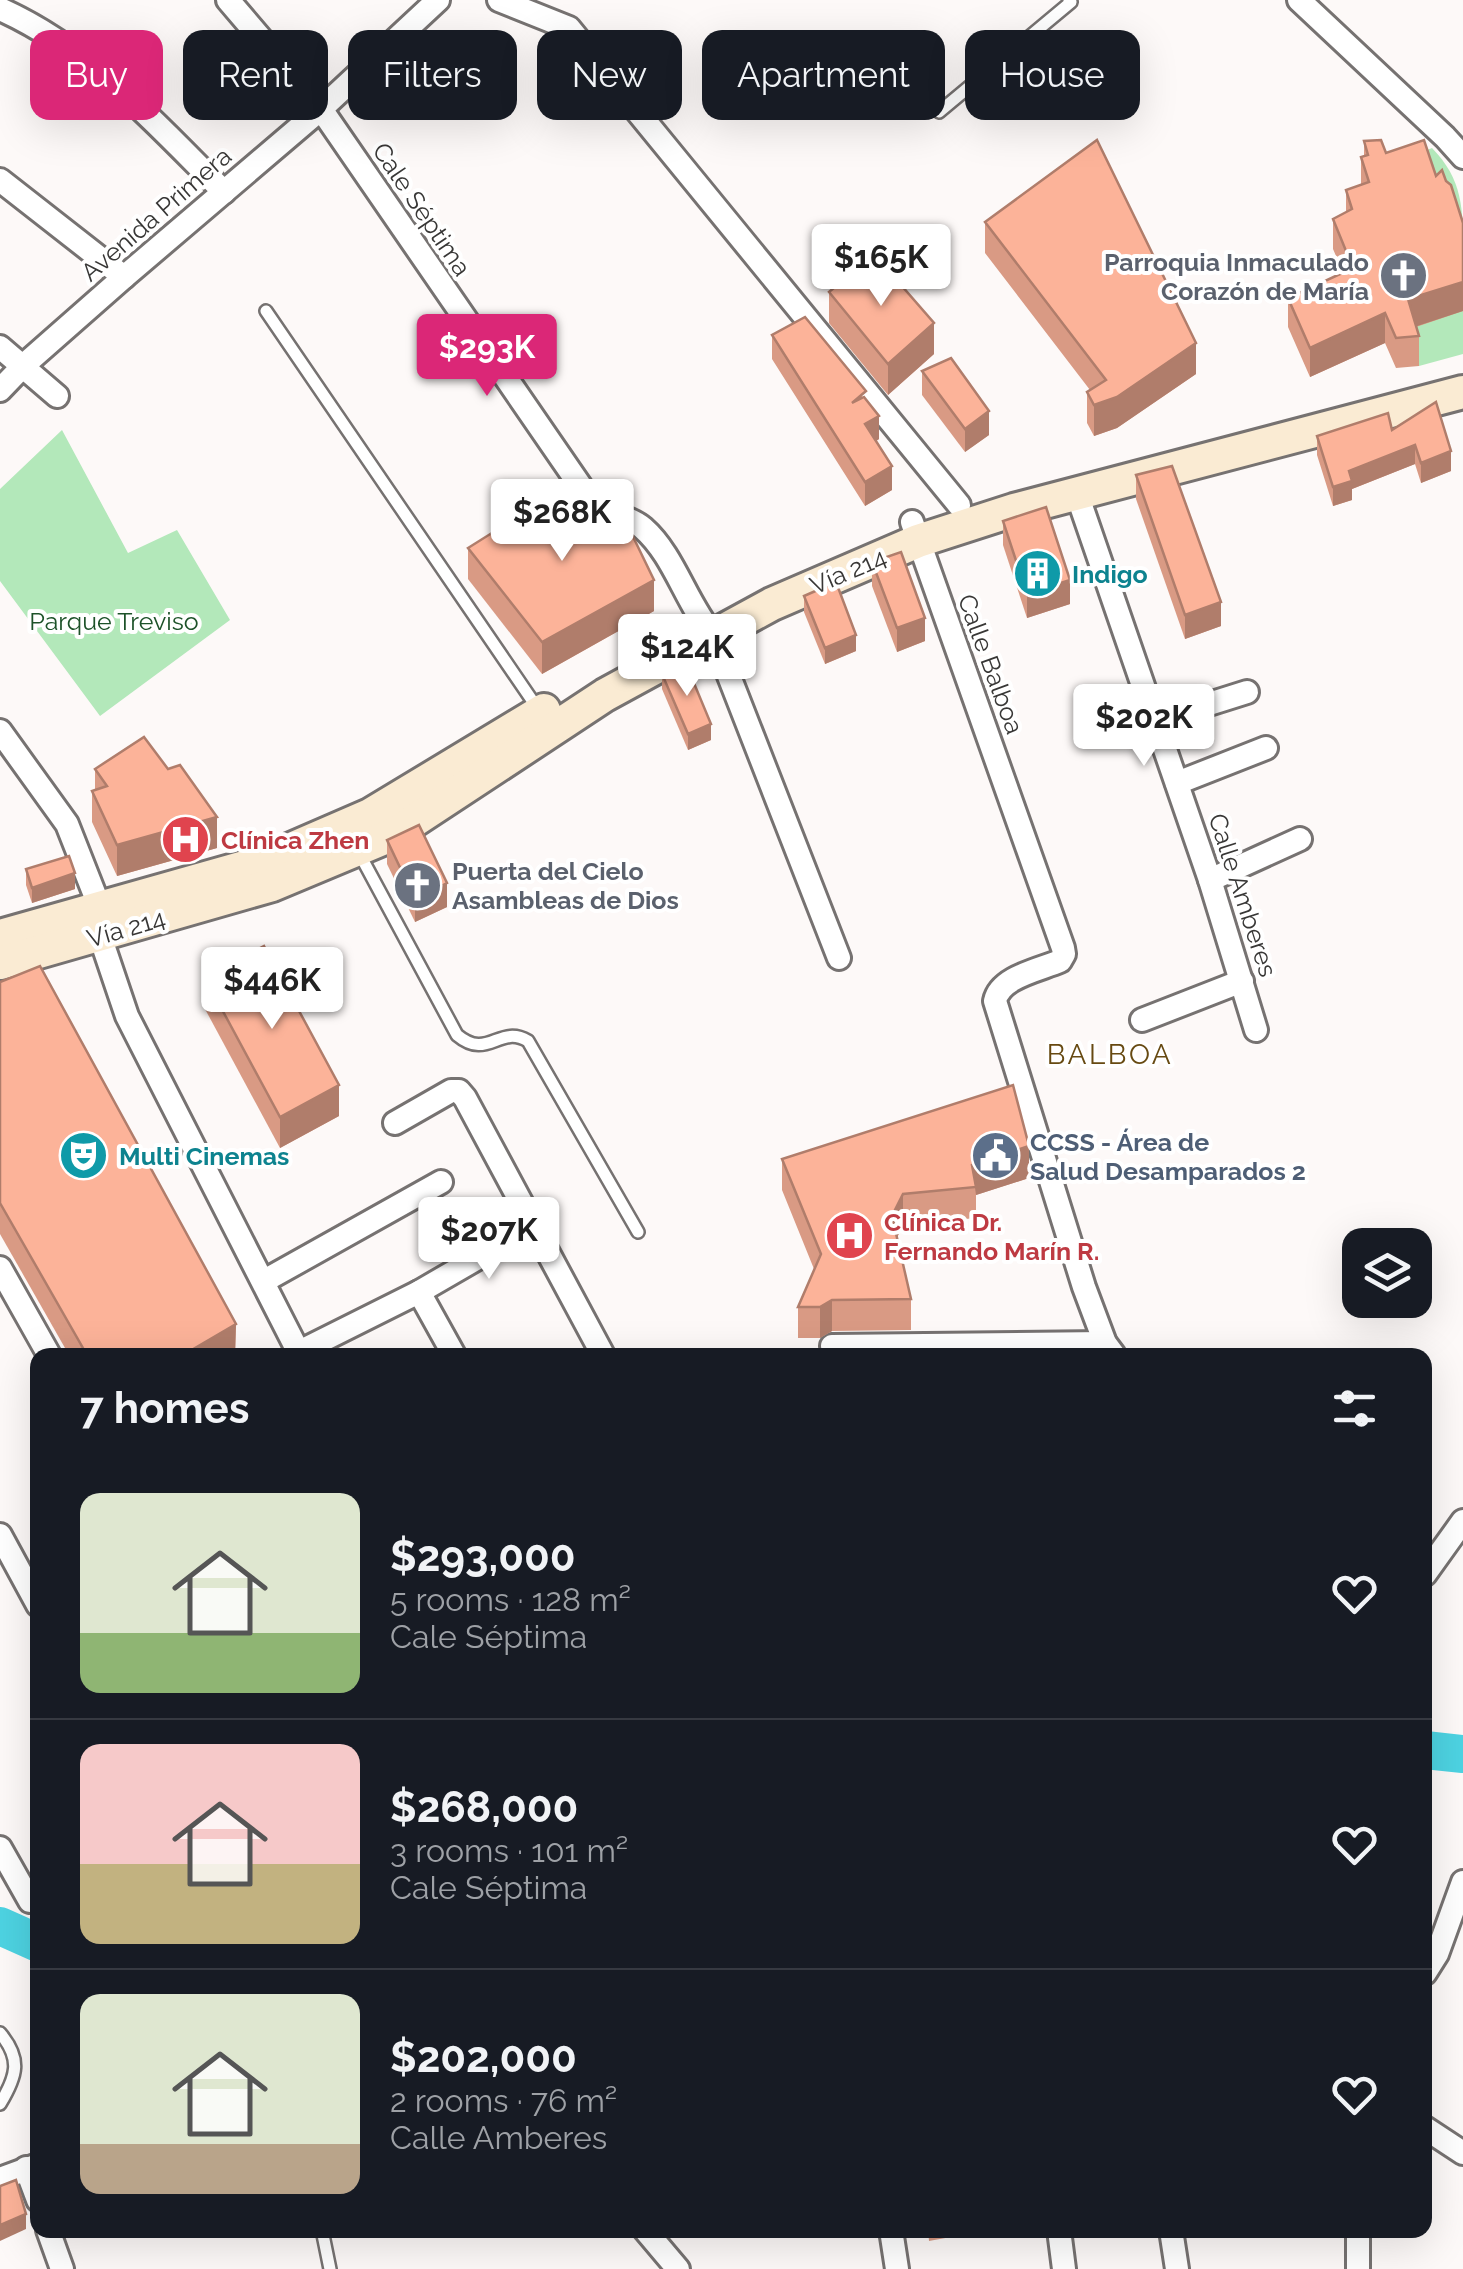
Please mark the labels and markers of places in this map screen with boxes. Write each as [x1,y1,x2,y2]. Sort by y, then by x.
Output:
pin: $165K [811,224,951,309]
place label: Parroquia Inmaculado Corazón de María [1104,247,1369,306]
church icon: Parroquia Inmaculado Corazón de María [1378,250,1430,302]
pin: $293K [417,314,557,399]
pin: $268K [492,479,632,564]
building icon: Indigo [1011,548,1063,600]
place label: Indigo [1072,559,1148,589]
pin: $124K [617,614,757,699]
pin: $202K [1074,684,1214,769]
hospital icon: Clínica Zhen [160,814,212,866]
place label: Clínica Zhen [221,825,369,855]
place label: Puerta del Cielo Asambleas de Dios [452,856,679,915]
church icon: Puerta del Cielo Asambleas de Dios [391,859,443,911]
pin: $446K [202,947,342,1032]
place label: CCSS - Área de Salud Desamparados 2 [1030,1127,1306,1186]
theatre icon: Multi Cinemas [58,1130,110,1182]
public building icon: CCSS - Área de Salud Desamparados 2 [969,1130,1021,1182]
place label: Multi Cinemas [119,1141,289,1171]
pin: $207K [419,1197,559,1282]
place label: Clínica Dr. Fernando Marín R. [884,1207,1099,1266]
hospital icon: Clínica Dr. Fernando Marín R. [823,1210,875,1262]

